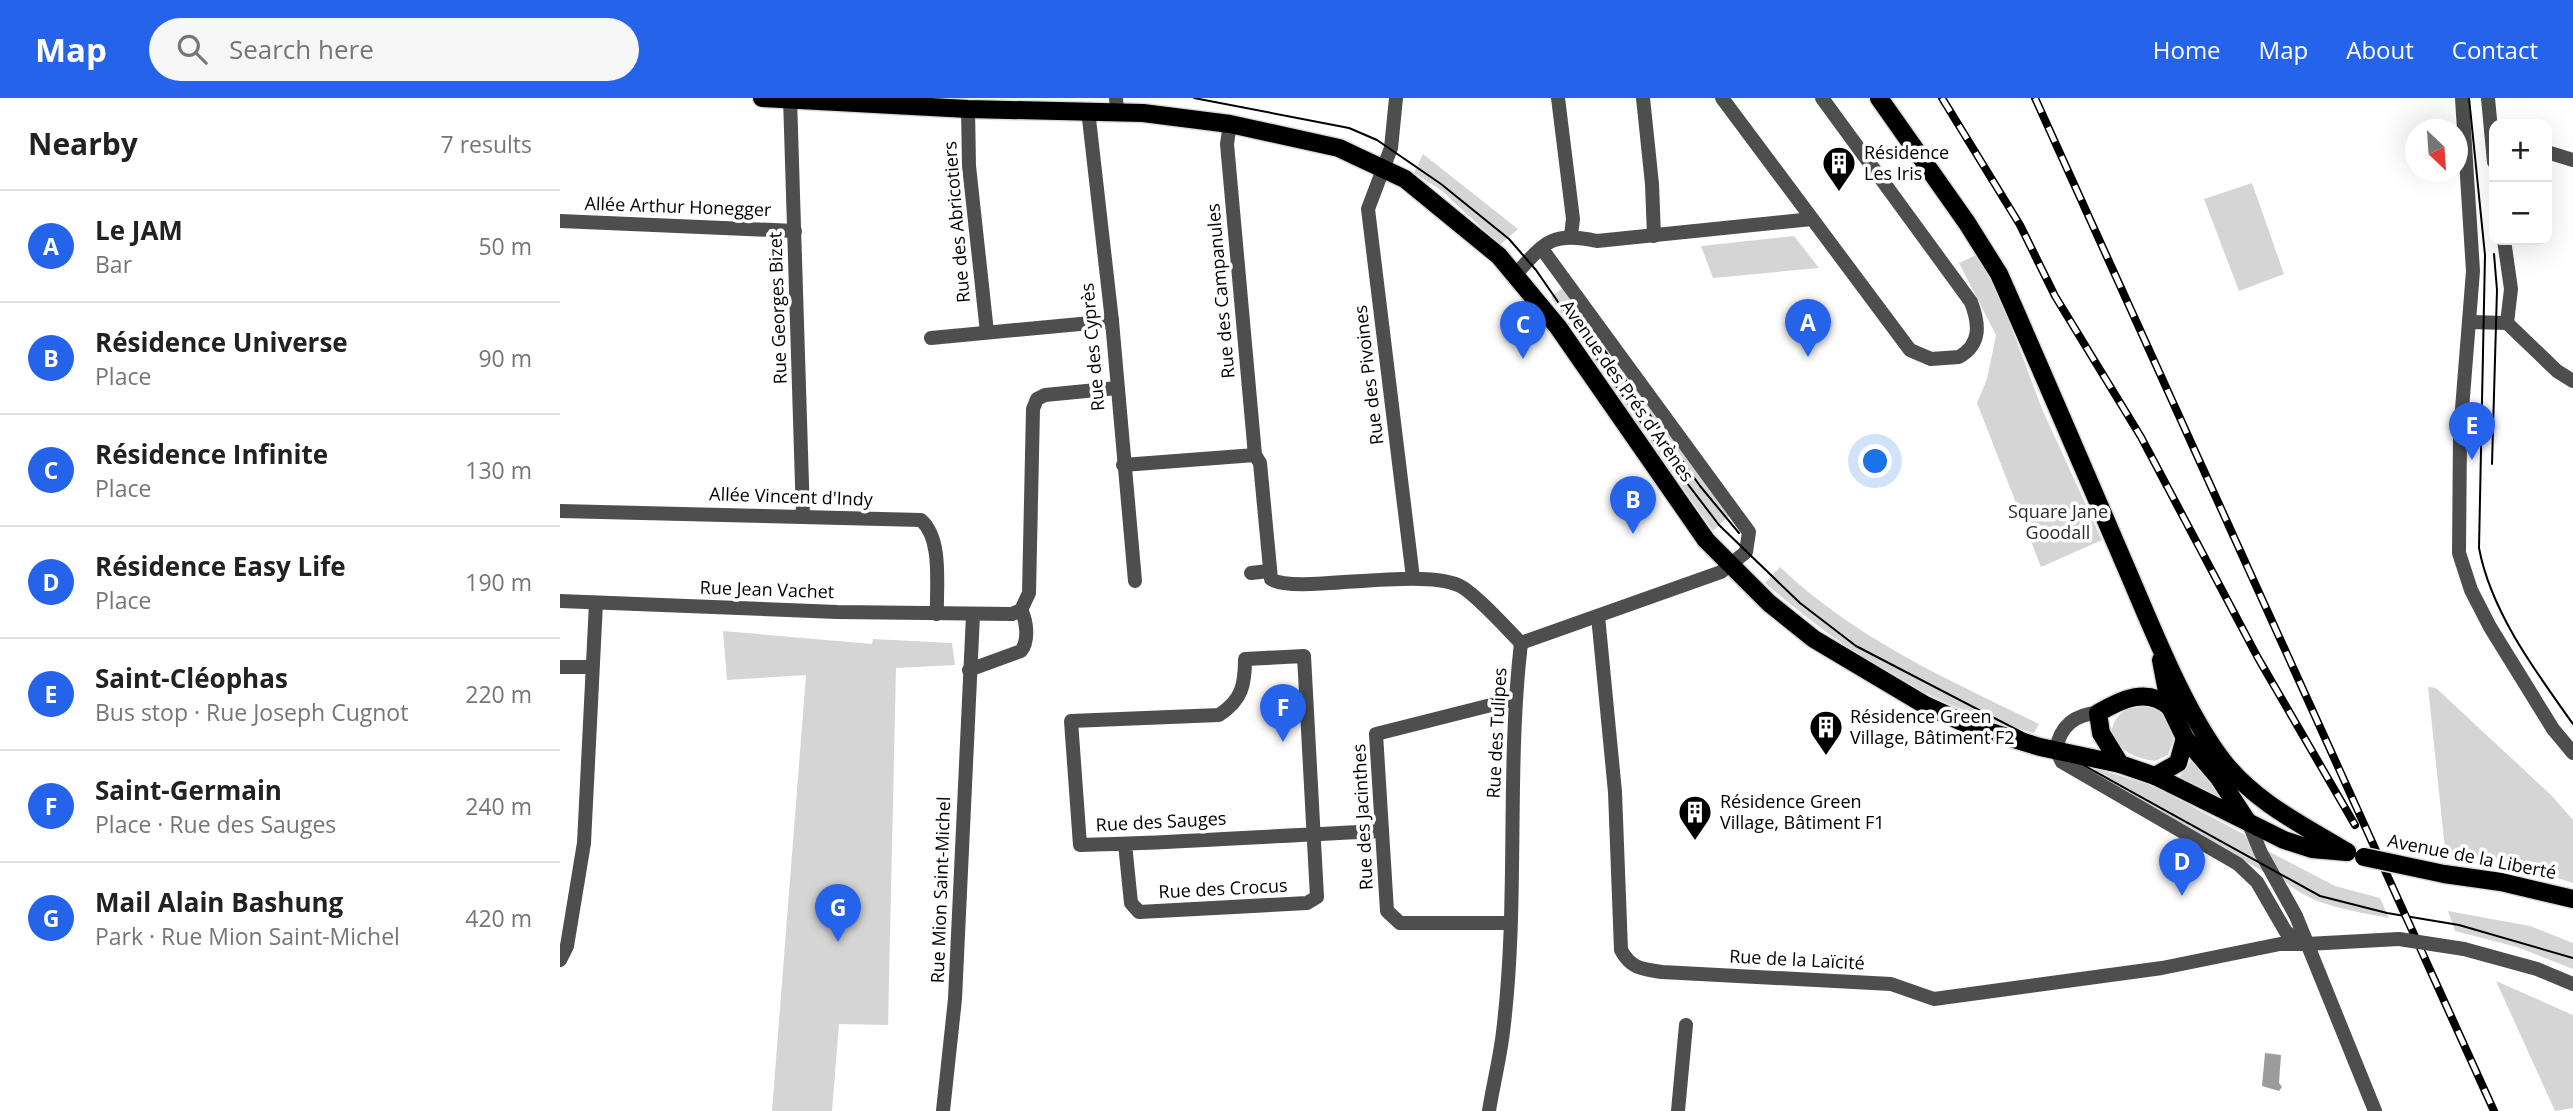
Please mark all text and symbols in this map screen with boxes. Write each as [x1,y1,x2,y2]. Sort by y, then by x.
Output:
search box [149,18,639,81]
text: Map [35,27,107,72]
icon: search [173,30,211,68]
text: Search here [229,31,374,67]
text: Home [2153,33,2221,66]
text: Map [2259,33,2308,66]
text: About [2346,33,2414,66]
text: Contact [2452,33,2538,66]
north arrow [2405,119,2468,182]
map controls [2489,119,2552,245]
button: + [2489,119,2552,182]
text: Nearby [28,123,138,164]
text: 7 results [441,128,532,160]
street label: Rue des Abricotiers [937,140,975,304]
place label: Résidence Les Iris [1864,140,1949,185]
building icon: Résidence Les Iris [1820,144,1858,193]
button: − [2489,182,2552,245]
street label: Allée Arthur Honegger [584,191,772,221]
street label: Rue des Campanules [1200,203,1240,380]
text: Le JAM [95,212,183,248]
text: A [43,230,59,262]
text: 50 m [478,230,532,262]
street label: Rue Georges Bizet [762,231,792,385]
text: Bar [95,248,132,280]
street label: Rue des Cyprès [1074,282,1110,412]
street label: Avenue des Prés d'Arènes [1556,295,1700,486]
pin: A [1785,299,1831,357]
pin: C [1500,301,1546,359]
street label: Rue des Pivoines [1348,304,1388,446]
text: Résidence Universe [95,324,348,360]
text: B [43,342,59,374]
text: 90 m [478,342,532,374]
text: Place [95,360,151,392]
pin: E [2449,402,2495,460]
text: Résidence Infinite [95,436,328,472]
your location [1858,444,1892,478]
text: C [44,454,58,486]
text: 130 m [465,454,532,486]
text: Place [95,472,151,504]
pin: B [1610,476,1656,534]
street label: Allée Vincent d'Indy [709,481,874,511]
park label: Square Jane Goodall [2008,499,2108,544]
text: Résidence Easy Life [95,548,346,584]
text: D [42,566,60,598]
text: 190 m [465,566,532,598]
street label: Rue Jean Vachet [699,575,835,603]
text: Place [95,584,151,616]
text: Saint-Cléophas [95,660,288,696]
street label: Rue des Tulipes [1481,667,1511,799]
text: E [45,678,57,710]
text: 220 m [465,678,532,710]
pin: F [1260,684,1306,742]
text: Bus stop · Rue Joseph Cugnot [95,696,408,728]
place label: Résidence Green Village, Bâtiment F2 [1850,704,2015,749]
building icon: Résidence Green Village, Bâtiment F2 [1807,708,1845,757]
street label: Rue des Jacinthes [1346,743,1378,891]
text: Saint-Germain [95,772,282,808]
place label: Résidence Green Village, Bâtiment F1 [1720,789,1885,834]
text: F [45,790,57,822]
text: 240 m [465,790,532,822]
building icon: Résidence Green Village, Bâtiment F1 [1676,793,1714,842]
street label: Rue Mion Saint-Michel [925,796,955,984]
street label: Rue des Sauges [1095,806,1227,836]
text: Place · Rue des Sauges [95,808,336,840]
street label: Avenue de la Liberté [2386,828,2559,884]
pin: D [2159,838,2205,896]
street label: Rue des Crocus [1158,873,1288,903]
text: Mail Alain Bashung [95,884,343,920]
pin: G [815,884,861,942]
text: G [43,902,59,934]
text: 420 m [465,902,532,934]
text: Park · Rue Mion Saint-Michel [95,920,400,952]
street label: Rue de la Laïcité [1729,943,1865,975]

